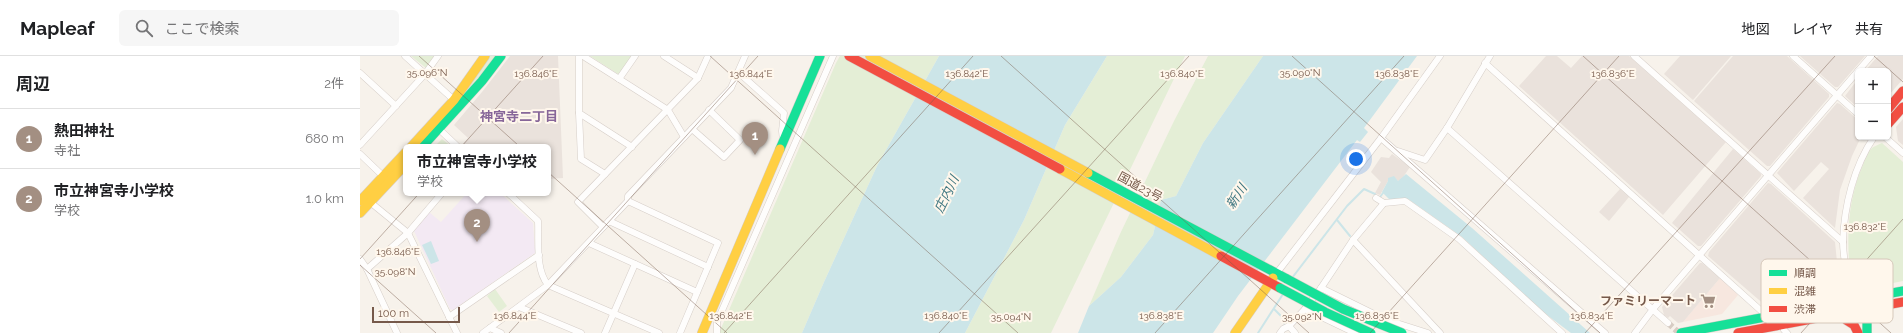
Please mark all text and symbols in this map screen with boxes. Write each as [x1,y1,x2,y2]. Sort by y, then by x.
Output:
search box [119,10,399,46]
text: Mapleaf [20,17,95,39]
icon: search [133,17,155,39]
text: ここで検索 [165,20,240,38]
text: 地図 [1741,21,1769,37]
text: レイヤ [1791,21,1833,37]
text: 共有 [1855,21,1883,37]
text: 35.096°N [406,67,448,78]
text: 35.090°N [1280,67,1320,78]
text: 136.846°E [514,68,558,79]
text: 136.844°E [729,68,773,79]
text: 136.842°E [946,68,988,79]
text: 136.840°E [1160,68,1204,79]
text: 136.838°E [1375,68,1419,79]
text: 136.836°E [1591,68,1635,79]
map controls [1855,68,1891,140]
button: + [1855,68,1891,104]
text: 周辺 [16,74,50,94]
text: 2件 [324,76,344,91]
button: − [1855,104,1891,140]
district label: 神宮寺二丁目 [480,109,558,124]
text: 熱田神社 [54,122,114,140]
pin: 1 [742,122,768,155]
text: 1 [26,131,32,146]
text: 680 m [305,131,344,146]
text: 寺社 [54,143,80,158]
popup [403,144,551,196]
your location [1346,149,1366,169]
text: 市立神宮寺小学校 [417,153,537,171]
street label: 国道23号 [1115,169,1165,205]
water label: 庄内川 [931,172,963,215]
text: 学校 [417,174,443,189]
water label: 新川 [1223,180,1251,211]
text: 市立神宮寺小学校 [54,182,174,200]
text: 2 [25,191,33,206]
text: 1.0 km [306,191,344,206]
text: 学校 [54,203,80,218]
pin: 2 [464,209,490,242]
text: 136.832°E [1844,221,1886,232]
text: 136.846°E [376,246,420,257]
legend [1761,259,1893,323]
text: 35.098°N [375,266,415,277]
text: 順調 [1794,267,1816,280]
text: 混雑 [1794,285,1816,298]
supermarket icon: ファミリーマート [1699,292,1717,310]
place label: ファミリーマート [1600,294,1696,308]
text: 渋滞 [1794,303,1816,316]
scale bar [372,305,460,324]
text: 100 m [378,307,409,320]
text: 136.844°E [493,310,537,321]
text: 136.842°E [710,310,752,321]
text: 136.840°E [924,310,968,321]
text: 136.838°E [1139,310,1183,321]
text: 136.836°E [1355,310,1399,321]
text: 136.834°E [1571,310,1613,321]
text: 35.094°N [991,311,1031,322]
text: 35.092°N [1282,311,1322,322]

